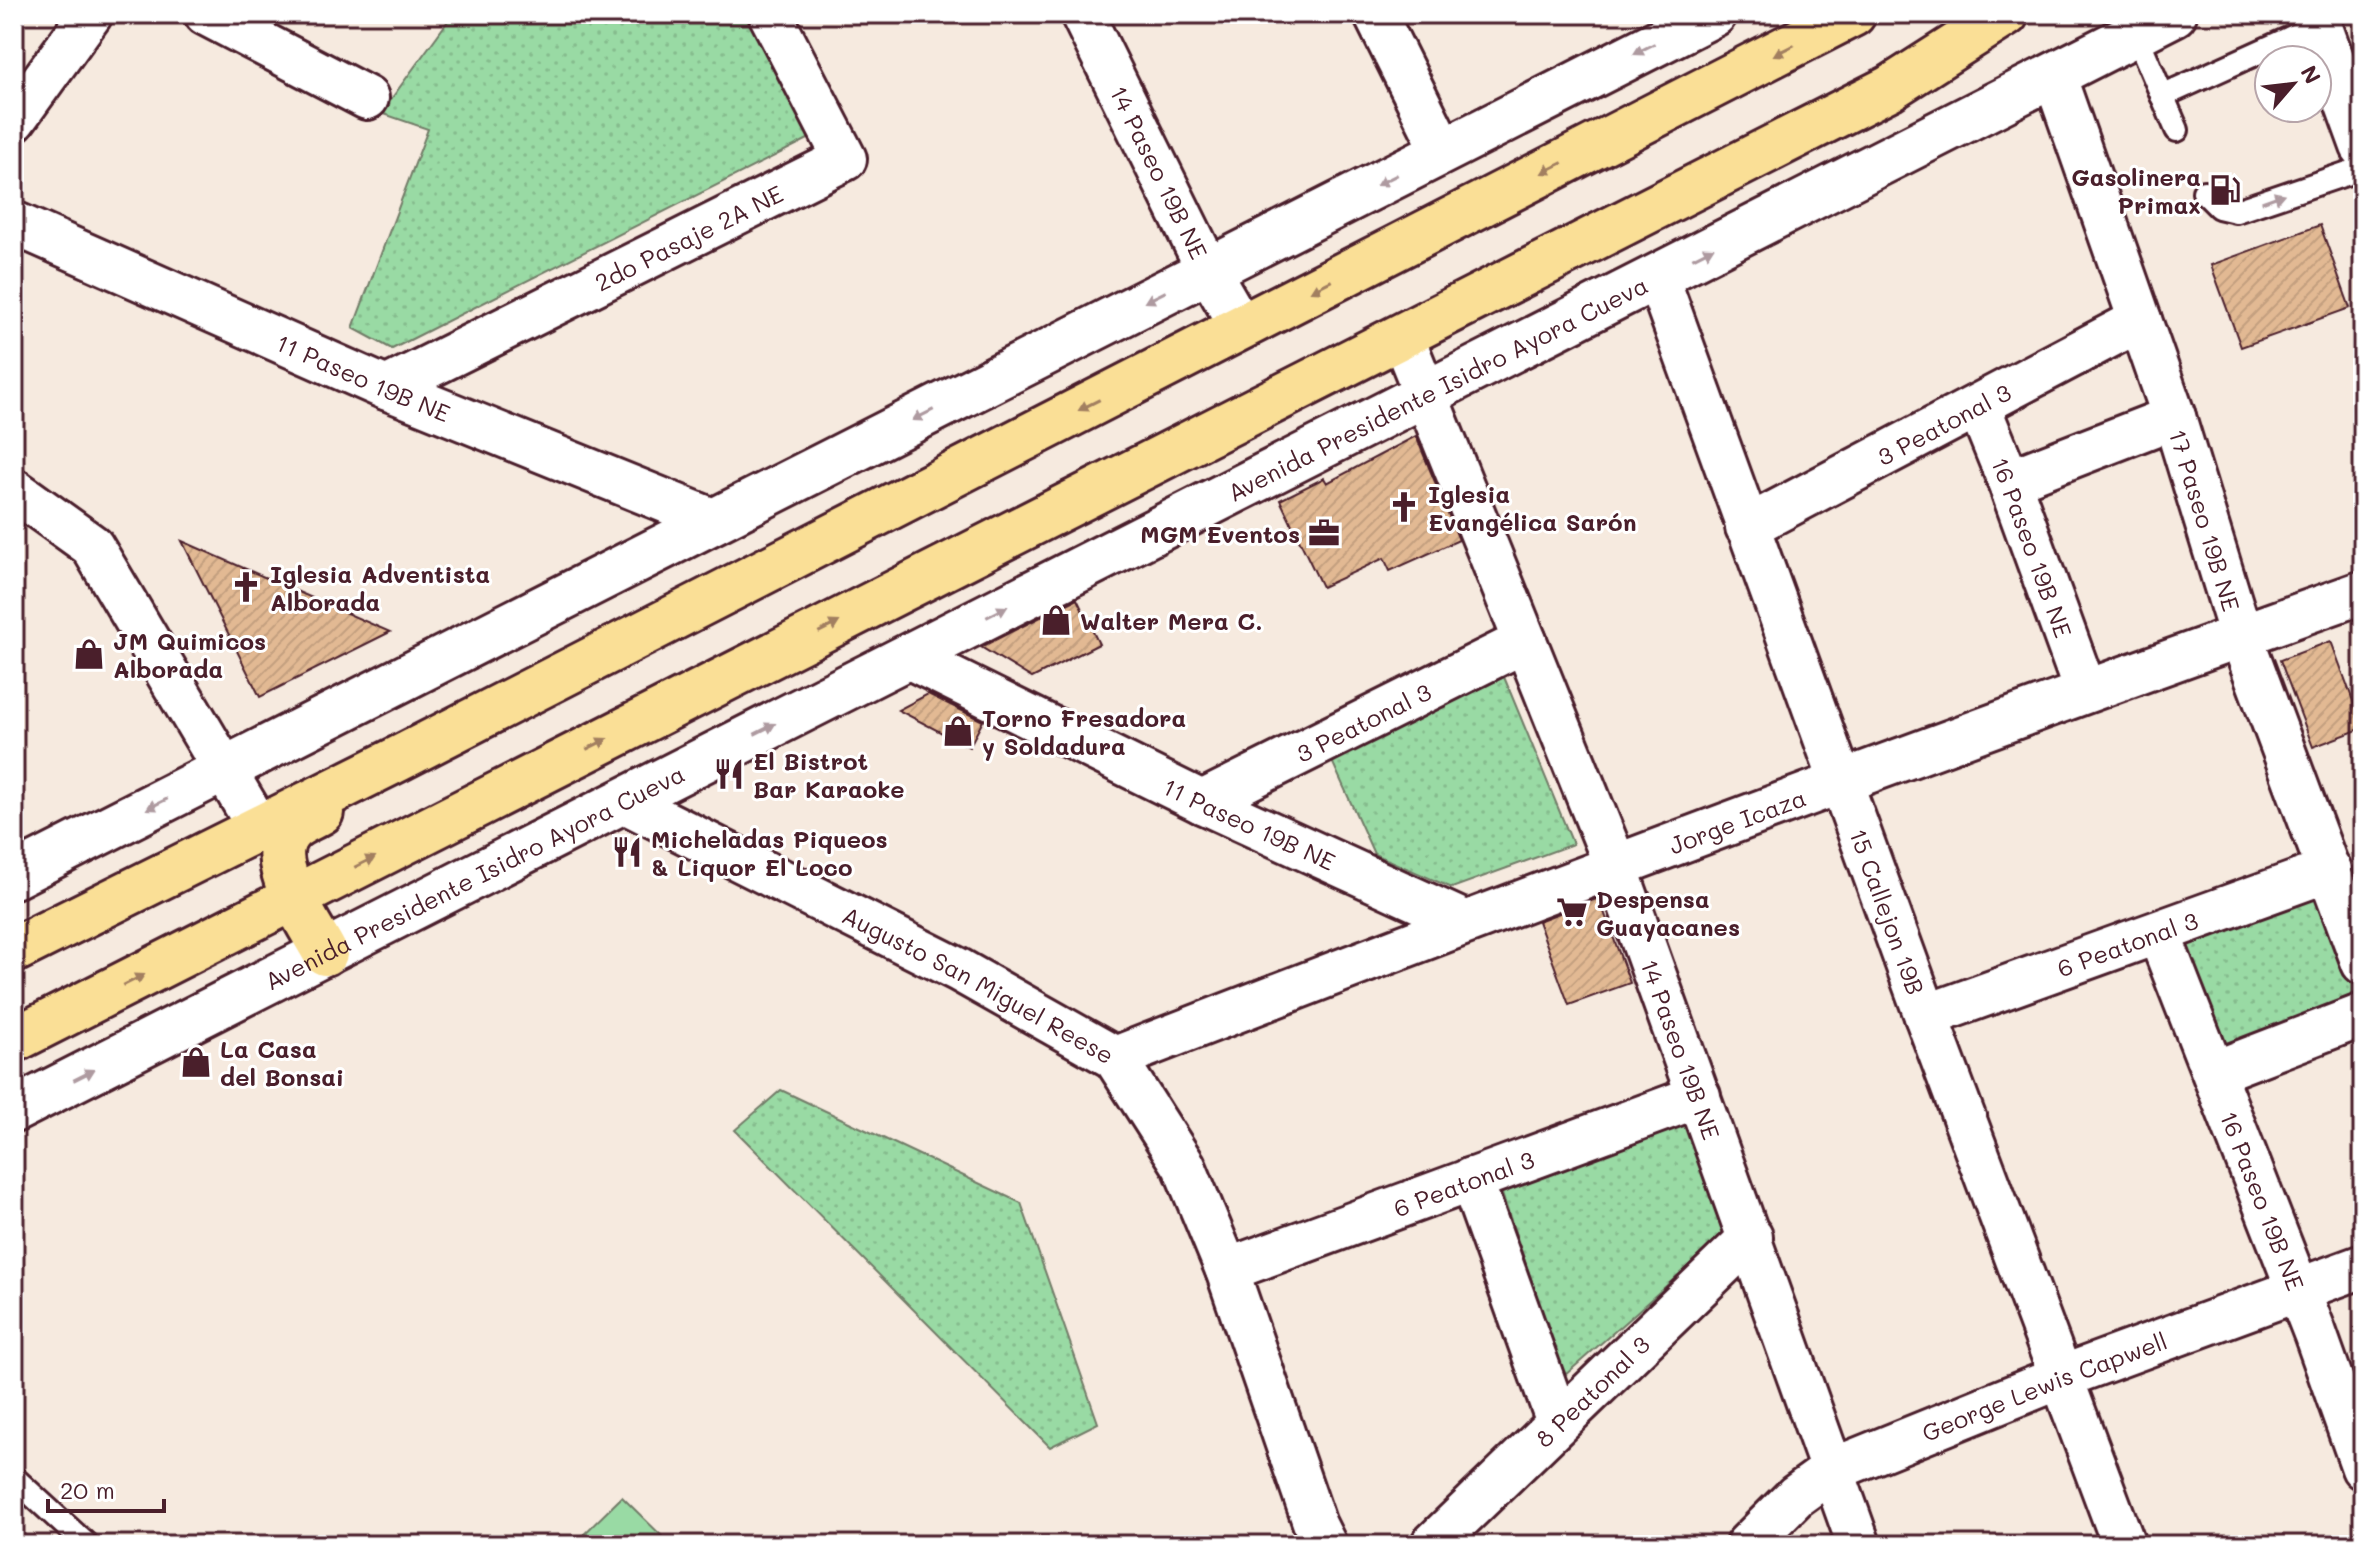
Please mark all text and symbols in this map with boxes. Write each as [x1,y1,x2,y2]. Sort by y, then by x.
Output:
one-way arrow [1632,43,1655,56]
one-way arrow [1772,43,1795,56]
north arrow [2253,44,2333,124]
text: N [2294,60,2328,89]
street label: 14 Paseo 19B NE [1104,80,1215,264]
one-way arrow [1541,161,1564,175]
place label: Gasolinera Primax [2071,161,2201,220]
one-way arrow [1376,173,1399,186]
fuel station icon: Gasolinera Primax [2208,173,2242,207]
street label: 2do Pasaje 2A NE [589,177,788,297]
one-way arrow [2262,191,2286,204]
one-way arrow [1691,247,1714,260]
street label: Avenida Presidente Isidro Ayora Cueva [1222,268,1653,507]
one-way arrow [1309,280,1332,293]
one-way arrow [1144,291,1167,304]
street label: 11 Paseo 19B NE [272,326,455,428]
street label: 3 Peatonal 3 [1871,376,2016,472]
one-way arrow [1078,398,1101,411]
one-way arrow [912,408,935,422]
street label: 17 Paseo 19B NE [2163,425,2248,615]
street label: 16 Paseo 19B NE [1985,452,2080,642]
place label: Iglesia Evangélica Sarón [1428,478,1636,537]
church icon: Iglesia Evangélica Sarón [1387,490,1421,524]
office icon: MGM Eventos [1307,516,1341,550]
place label: MGM Eventos [1140,518,1300,549]
place label: Iglesia Adventista Alborada [270,558,490,617]
church icon: Iglesia Adventista Alborada [229,570,263,604]
shop icon: Walter Mera C. [1039,603,1073,637]
one-way arrow [985,605,1008,618]
place label: Walter Mera C. [1080,605,1263,636]
one-way arrow [818,620,841,633]
place label: JM Quimicos Alborada [113,625,266,684]
shop icon: JM Quimicos Alborada [72,637,106,671]
street label: 3 Peatonal 3 [1290,675,1436,768]
place label: Torno Fresadora y Soldadura [982,702,1186,761]
shop icon: Torno Fresadora y Soldadura [941,714,975,748]
one-way arrow [753,723,776,736]
one-way arrow [586,738,609,751]
place label: El Bistrot Bar Karaoke [753,745,905,804]
street label: Avenida Presidente Isidro Ayora Cueva [259,757,689,996]
restaurant icon: El Bistrot Bar Karaoke [712,757,746,791]
street label: 11 Paseo 19B NE [1158,770,1341,876]
street label: Jorge Icaza [1664,781,1810,860]
one-way arrow [145,797,168,811]
place label: Micheladas Piqueos & Liquor El Loco [651,823,888,882]
street label: 15 Callejon 19B [1844,824,1932,999]
restaurant icon: Micheladas Piqueos & Liquor El Loco [610,835,644,869]
one-way arrow [354,855,377,869]
place label: Despensa Guayacanes [1596,883,1740,942]
supermarket icon: Despensa Guayacanes [1555,895,1589,929]
street label: Augusto San Miguel Reese [837,899,1120,1070]
street label: 6 Peatonal 3 [2053,904,2202,983]
street label: 14 Paseo 19B NE [1635,955,1728,1144]
one-way arrow [122,973,145,986]
place label: La Casa del Bonsai [220,1033,344,1092]
shop icon: La Casa del Bonsai [179,1045,213,1079]
one-way arrow [72,1068,95,1082]
street label: 16 Paseo 19B NE [2214,1106,2312,1294]
street label: 6 Peatonal 3 [1389,1143,1538,1223]
street label: George Lewis Capwell [1917,1324,2171,1448]
street label: 8 Peatonal 3 [1528,1328,1656,1453]
scale bar [48,1463,164,1513]
text: 20 m [60,1474,115,1505]

